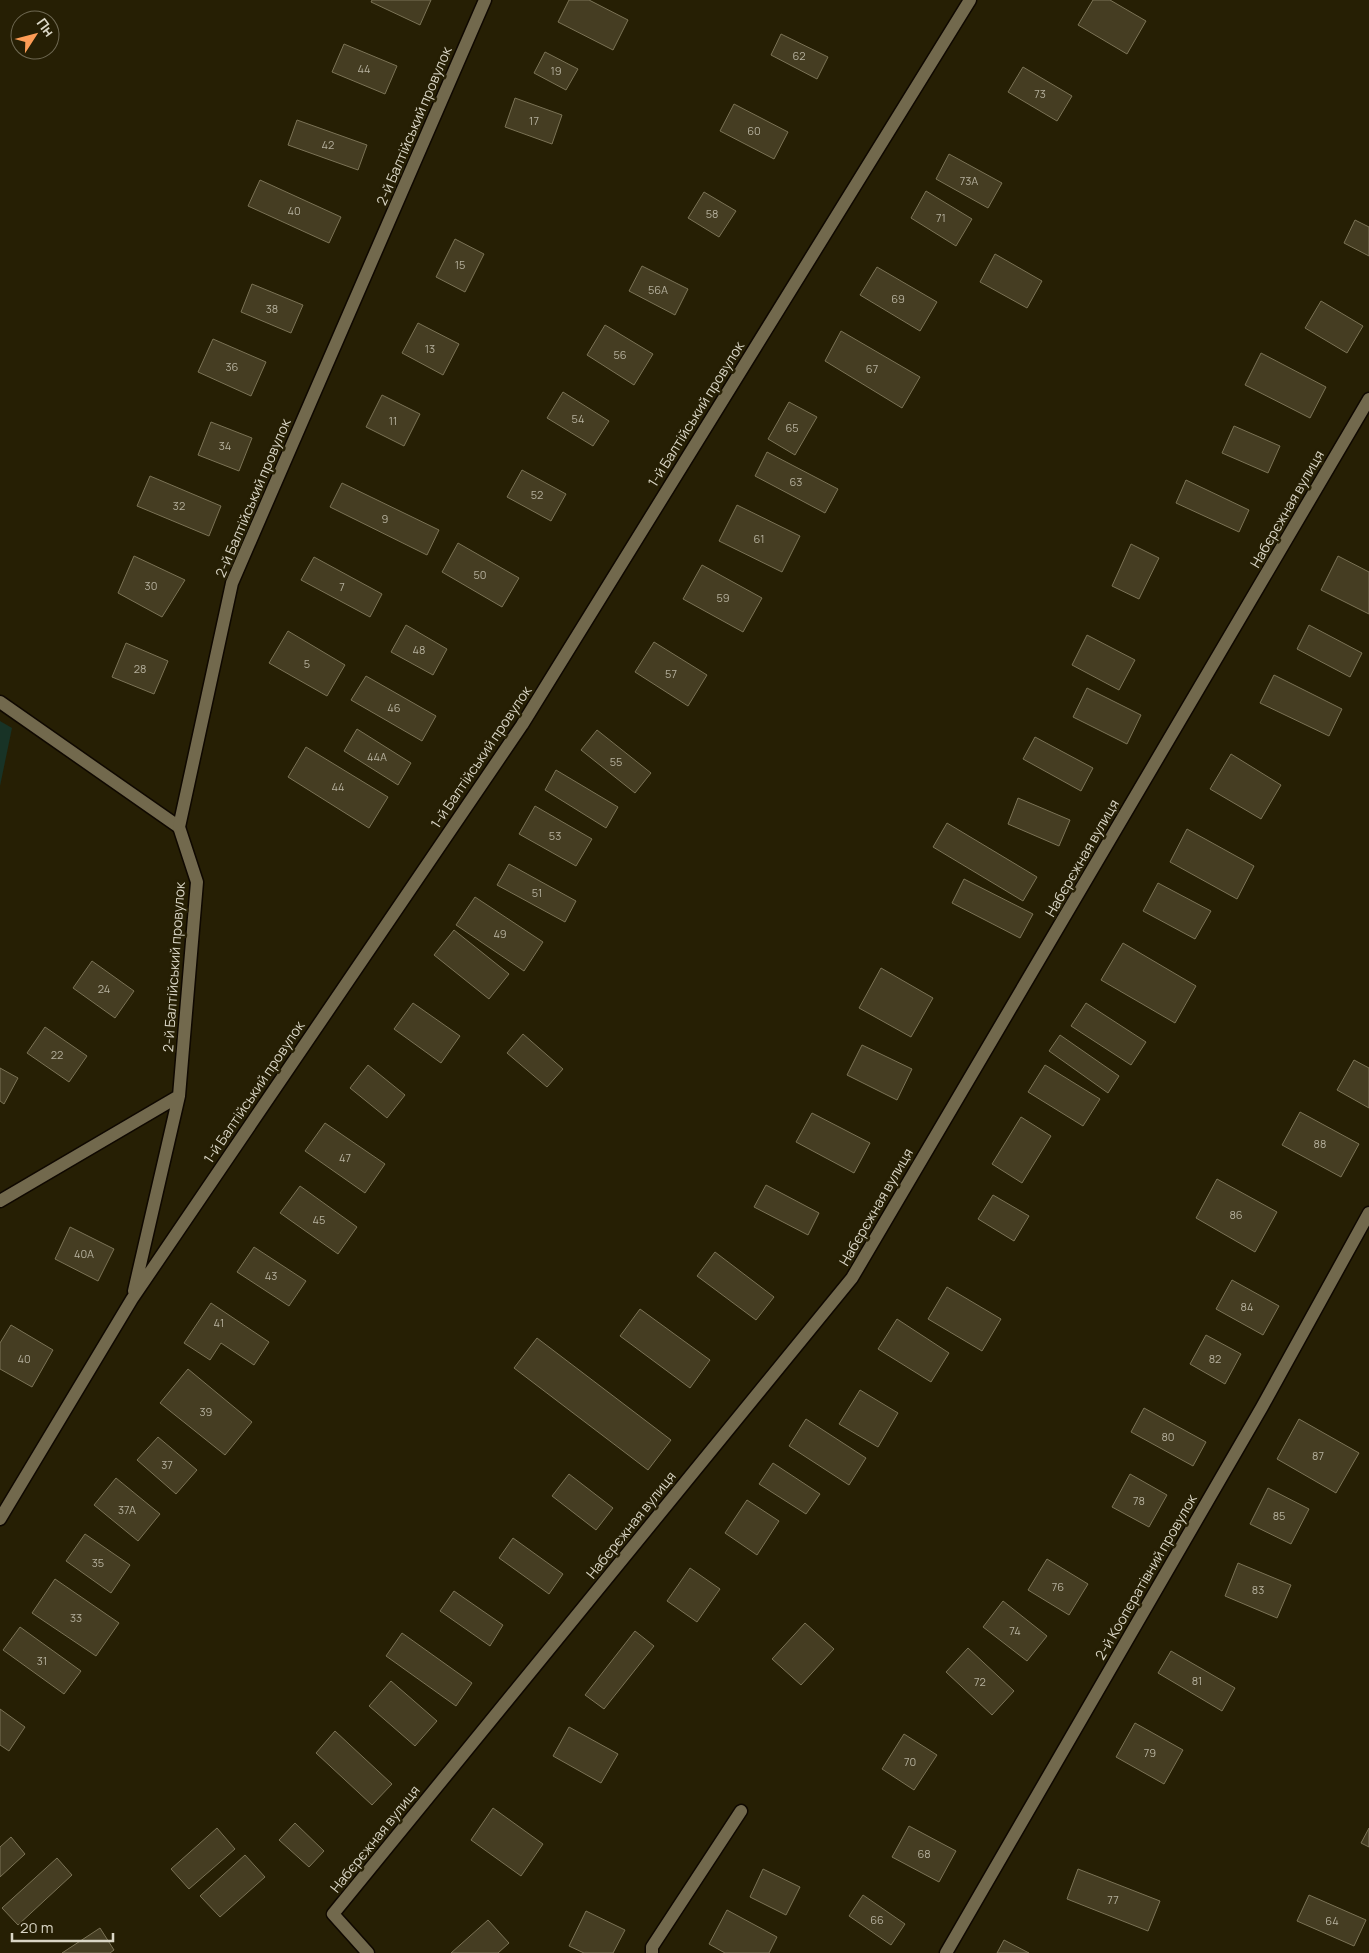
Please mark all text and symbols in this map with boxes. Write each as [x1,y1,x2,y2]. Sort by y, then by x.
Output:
north arrow [10,10,60,60]
text: Пн [33,14,59,40]
street label: 2-й Балтійський провулок [371,43,456,208]
house number: 62 [792,48,806,63]
house number: 44 [357,61,371,76]
house number: 19 [550,63,562,78]
house number: 73 [1034,86,1046,101]
house number: 17 [529,113,539,128]
house number: 60 [747,123,761,138]
house number: 42 [322,137,334,152]
house number: 73А [960,173,978,188]
house number: 40 [287,203,301,218]
house number: 58 [706,206,718,221]
house number: 71 [936,210,946,225]
house number: 15 [455,257,465,272]
house number: 56А [648,282,668,297]
house number: 69 [891,291,905,306]
house number: 38 [266,301,278,316]
street label: 1-й Балтійський провулок [643,337,749,490]
house number: 13 [425,341,435,356]
house number: 56 [613,347,627,362]
house number: 36 [226,359,239,374]
house number: 67 [866,361,878,376]
house number: 54 [572,411,584,426]
house number: 11 [389,413,397,428]
street label: 2-й Балтійський провулок [210,415,295,580]
house number: 65 [785,420,799,435]
house number: 34 [219,438,231,453]
street label: Набєрєжная вулиця [1245,447,1328,571]
house number: 63 [790,474,802,489]
house number: 52 [531,487,543,502]
house number: 32 [173,498,185,513]
house number: 9 [382,511,389,526]
house number: 61 [754,531,764,546]
house number: 50 [473,567,487,582]
house number: 30 [145,578,157,593]
house number: 7 [339,579,345,594]
house number: 59 [716,590,730,605]
house number: 48 [413,642,425,657]
house number: 5 [304,656,310,671]
house number: 28 [134,661,146,676]
house number: 57 [665,666,677,681]
street label: 1-й Балтійський провулок [426,681,536,832]
house number: 46 [387,700,401,715]
house number: 44А [367,749,387,764]
house number: 55 [610,754,622,769]
house number: 44 [331,779,345,794]
street label: Набєрєжная вулиця [1040,796,1123,920]
house number: 53 [549,828,561,843]
street label: 2-й Балтійський провулок [158,880,189,1053]
house number: 51 [532,885,542,900]
house number: 49 [493,926,507,941]
house number: 24 [98,981,110,996]
street label: 1-й Балтійський провулок [199,1016,309,1167]
house number: 22 [51,1047,63,1062]
house number: 88 [1314,1136,1326,1151]
street label: Набєрєжная вулиця [834,1145,917,1269]
house number: 47 [339,1150,351,1165]
house number: 86 [1229,1207,1243,1222]
house number: 45 [313,1212,325,1227]
house number: 40А [74,1246,94,1261]
house number: 43 [265,1268,277,1283]
house number: 84 [1241,1299,1253,1314]
house number: 41 [214,1315,224,1330]
house number: 40 [17,1351,31,1366]
house number: 82 [1209,1351,1221,1366]
house number: 39 [200,1404,213,1419]
house number: 80 [1161,1429,1175,1444]
house number: 87 [1312,1448,1324,1463]
house number: 37 [161,1457,173,1472]
street label: Набєрєжная вулиця [581,1467,680,1582]
street label: 2-й Коопєратівний провулок [1090,1490,1201,1663]
house number: 78 [1133,1493,1145,1508]
house number: 37А [118,1502,136,1517]
house number: 85 [1273,1508,1285,1523]
house number: 35 [92,1555,104,1570]
house number: 76 [1052,1579,1064,1594]
house number: 83 [1252,1582,1264,1597]
house number: 33 [70,1610,82,1625]
house number: 74 [1009,1623,1021,1638]
house number: 31 [37,1653,47,1668]
house number: 81 [1192,1673,1202,1688]
house number: 72 [974,1674,986,1689]
house number: 79 [1144,1745,1156,1760]
house number: 70 [904,1754,916,1769]
street label: Набєрєжная вулиця [325,1781,424,1896]
house number: 68 [917,1846,931,1861]
house number: 77 [1107,1892,1119,1907]
scale bar [12,1910,114,1942]
house number: 66 [870,1912,884,1927]
house number: 64 [1325,1913,1339,1928]
text: 20 m [20,1917,53,1938]

